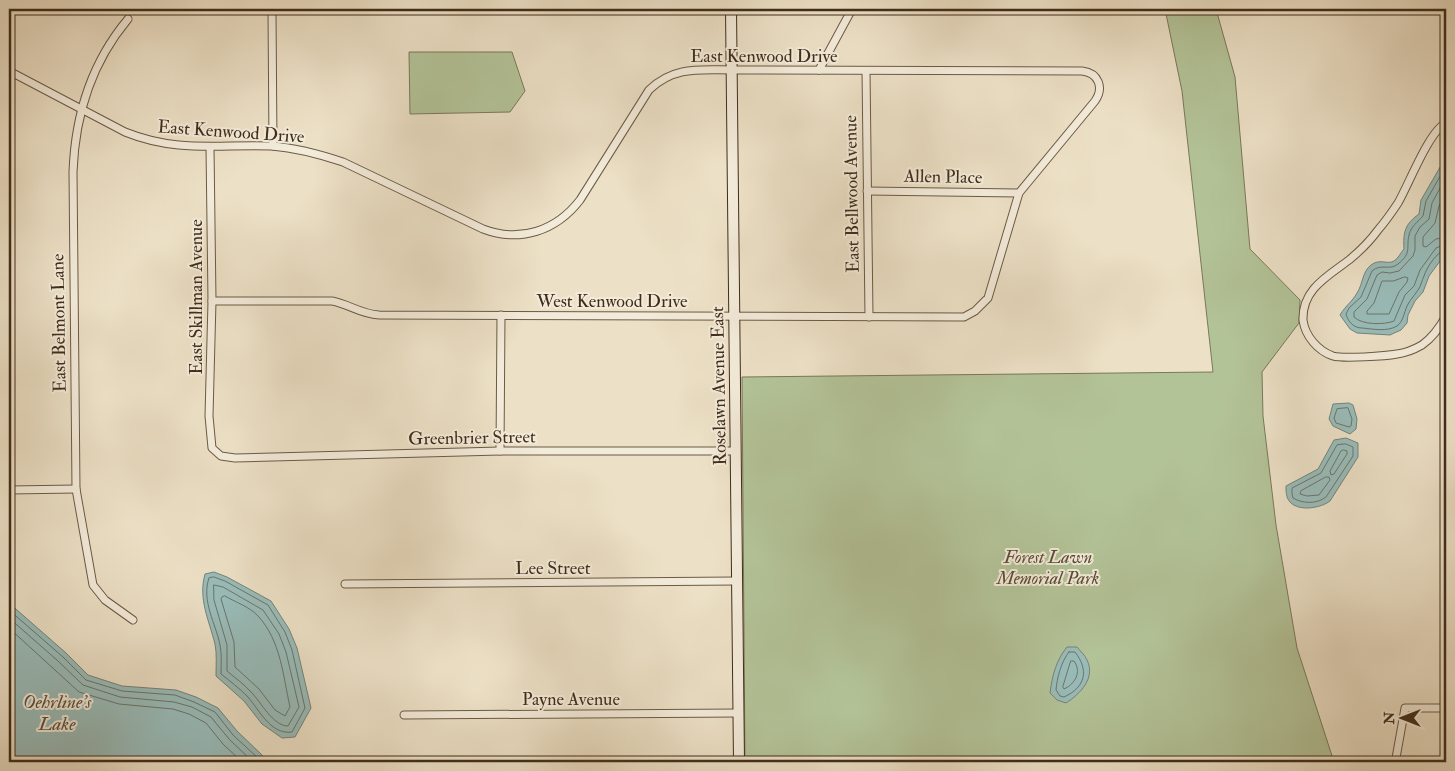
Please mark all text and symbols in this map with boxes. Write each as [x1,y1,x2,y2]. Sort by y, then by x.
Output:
street label: East Kenwood Drive [690,45,838,68]
street label: East Kenwood Drive [157,115,306,149]
street label: East Bellwood Avenue [839,115,865,273]
street label: Allen Place [903,165,983,189]
street label: East Skillman Avenue [185,219,208,375]
street label: East Belmont Lane [46,253,72,393]
street label: West Kenwood Drive [535,290,688,313]
street label: Roselawn Avenue East [706,306,732,466]
street label: Greenbrier Street [408,425,536,451]
park label: Forest Lawn Memorial Park [996,546,1099,590]
street label: Lee Street [515,557,591,580]
street label: Payne Avenue [522,688,620,711]
water label: Oehrline's Lake [23,690,92,736]
north arrow [1378,694,1428,744]
text: N [1381,711,1398,725]

